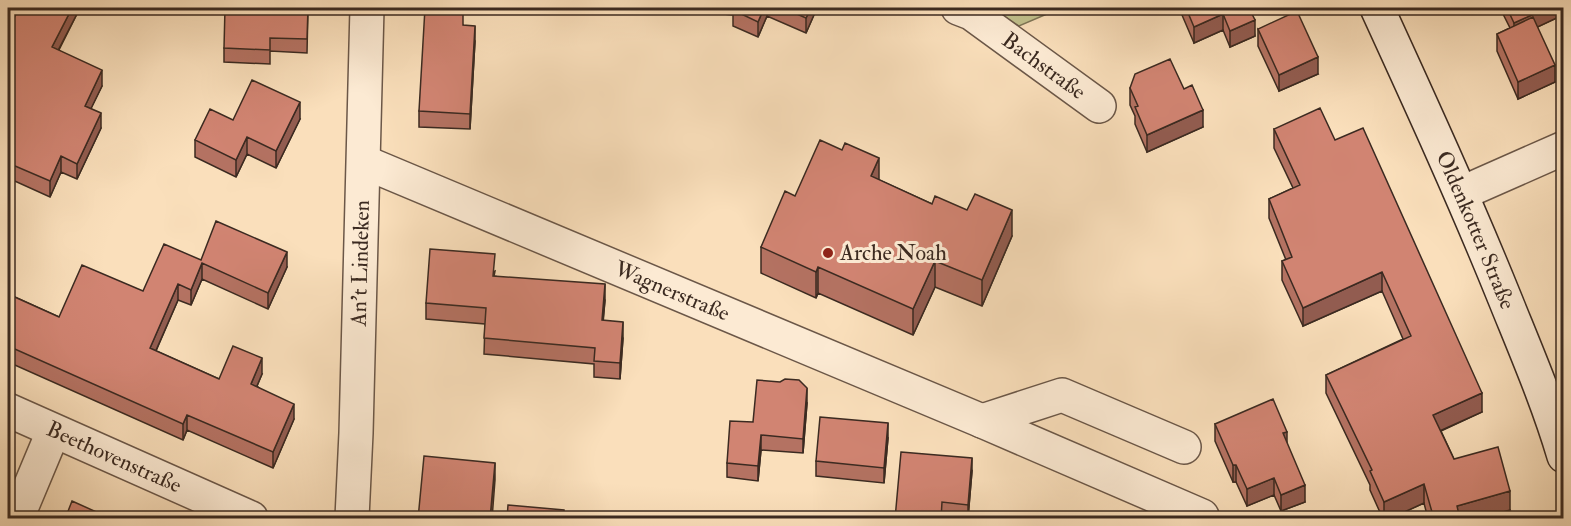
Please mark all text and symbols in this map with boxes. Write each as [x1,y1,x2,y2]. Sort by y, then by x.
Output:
street label: Bachstraße [996,26,1091,106]
street label: Oldenkotter Straße [1430,146,1522,313]
street label: An't Lindeken [345,200,376,328]
place label: Arche Noah [839,239,947,267]
marker: Arche Noah [821,246,835,260]
street label: Wagnerstraße [609,254,734,328]
street label: Beethovenstraße [42,415,186,499]

